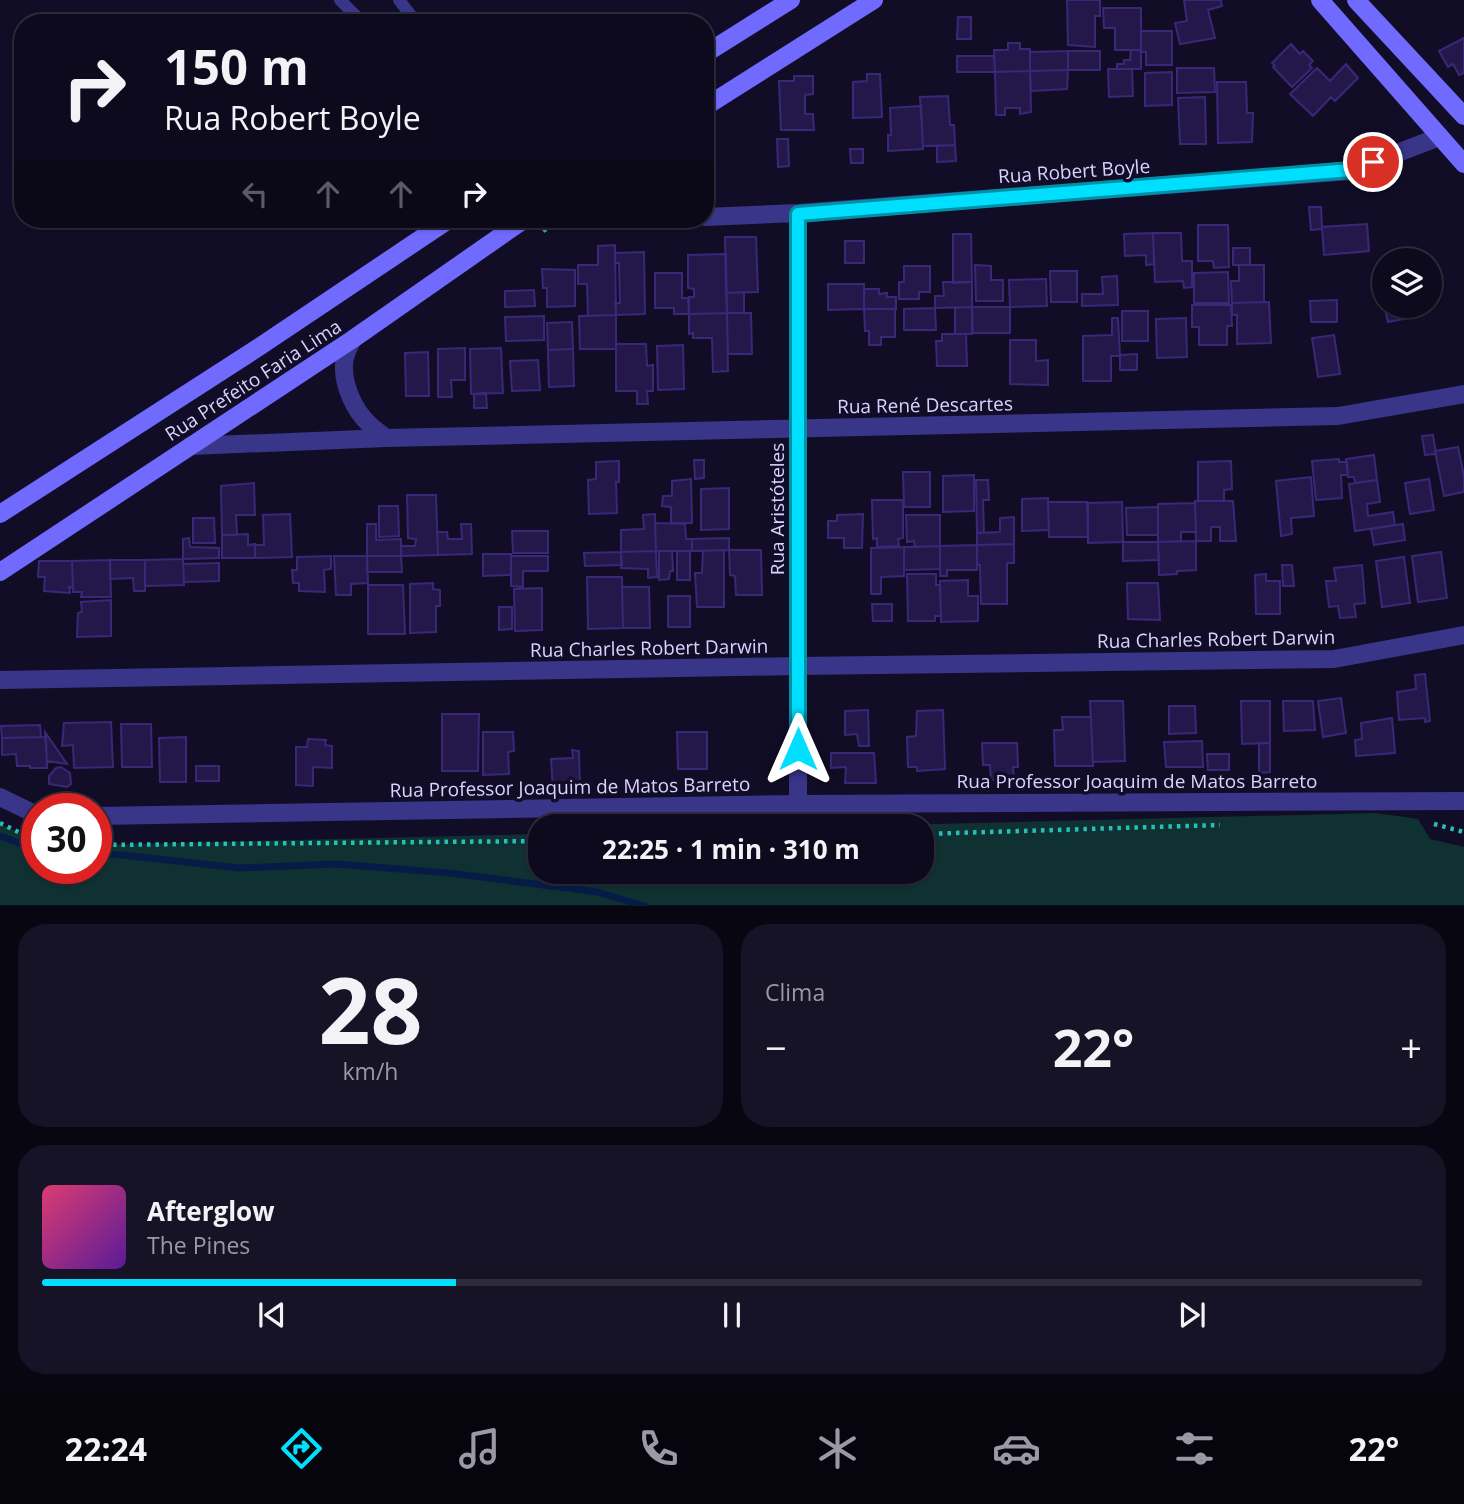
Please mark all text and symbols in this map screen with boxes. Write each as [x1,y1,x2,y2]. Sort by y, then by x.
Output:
text: 150 m [164,33,309,99]
icon: right [49,42,140,133]
text: Rua Robert Boyle [164,96,421,139]
pin [1343,132,1403,192]
icon: arrive [1354,143,1392,181]
street label: Rua Robert Boyle [997,153,1151,189]
icon: left [236,175,274,213]
icon: ahead [309,175,347,213]
icon: ahead [382,175,420,213]
icon: right [455,175,493,213]
map controls [1372,248,1442,318]
button: layers [1372,248,1442,318]
street label: Rua Prefeito Faria Lima [160,313,346,447]
street label: Rua René Descartes [837,390,1013,420]
street label: Rua Aristóteles [764,443,790,575]
street label: Rua Charles Robert Darwin [1097,624,1335,654]
street label: Rua Charles Robert Darwin [530,633,768,663]
position arrow [761,712,835,786]
street label: Rua Professor Joaquim de Matos Barreto [957,768,1317,794]
street label: Rua Professor Joaquim de Matos Barreto [389,771,751,803]
speed limit sign: 30 [21,793,112,884]
text: 22:25 · 1 min · 310 m [602,831,860,867]
text: 28 [318,947,423,1071]
text: Clima [765,976,825,1008]
text: 22° [1053,1011,1134,1082]
text: − [765,1021,787,1073]
text: + [1400,1021,1422,1073]
text: km/h [343,1055,398,1087]
text: Afterglow [147,1193,274,1229]
text: The Pines [147,1229,250,1261]
icon: previous [253,1296,291,1334]
icon: pause [713,1296,751,1334]
icon: next [1173,1296,1211,1334]
icon: directions [277,1424,326,1473]
icon: music [455,1424,504,1473]
icon: phone [634,1424,683,1473]
icon: climate [813,1424,862,1473]
icon: car [992,1424,1041,1473]
icon: filters [1170,1424,1219,1473]
text: 22:24 [65,1427,147,1470]
text: 22° [1349,1427,1399,1470]

